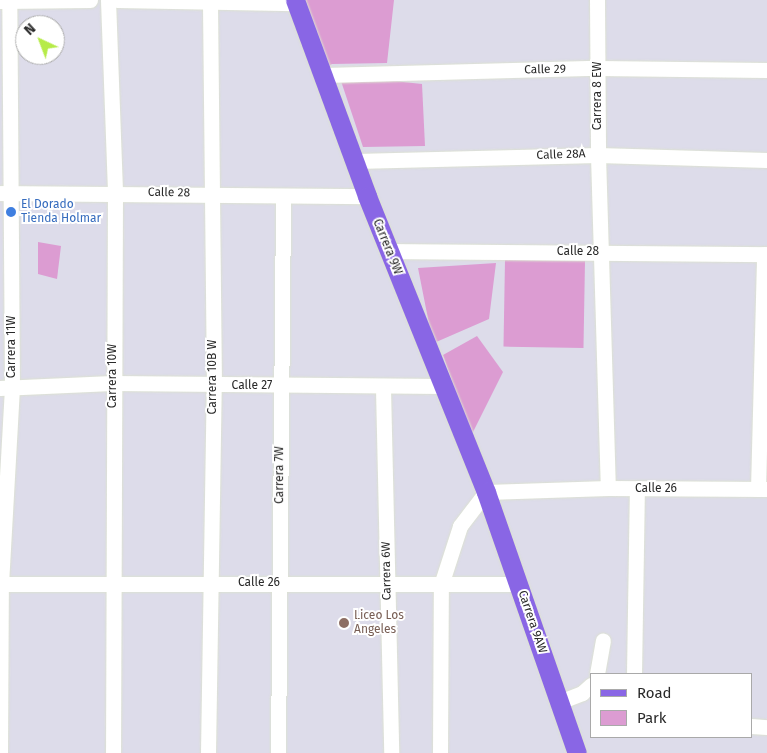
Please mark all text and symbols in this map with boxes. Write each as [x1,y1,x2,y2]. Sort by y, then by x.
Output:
north arrow [15,15,65,65]
text: N [21,20,39,39]
street label: Calle 29 [524,62,566,78]
street label: Carrera 8 EW [591,62,605,130]
street label: Calle 28A [536,147,586,163]
street label: Calle 28 [148,185,190,201]
place label: El Dorado Tienda Holmar [21,198,101,226]
marker: El Dorado Tienda Holmar [5,206,17,218]
street label: Carrera 9W [369,217,405,277]
street label: Calle 28 [557,245,599,259]
street label: Carrera 11W [5,316,19,378]
street label: Carrera 10B W [206,340,220,414]
street label: Carrera 10W [106,344,120,408]
street label: Calle 27 [232,379,272,393]
street label: Carrera 7W [273,446,287,504]
street label: Calle 26 [635,482,677,496]
street label: Carrera 6W [379,541,395,601]
street label: Calle 26 [238,576,280,590]
street label: Carrera 9AW [515,589,549,655]
place label: Liceo Los Angeles [354,609,404,637]
marker: Liceo Los Angeles [338,617,350,629]
legend [590,673,752,738]
text: Road [637,684,672,702]
text: Park [637,709,667,727]

